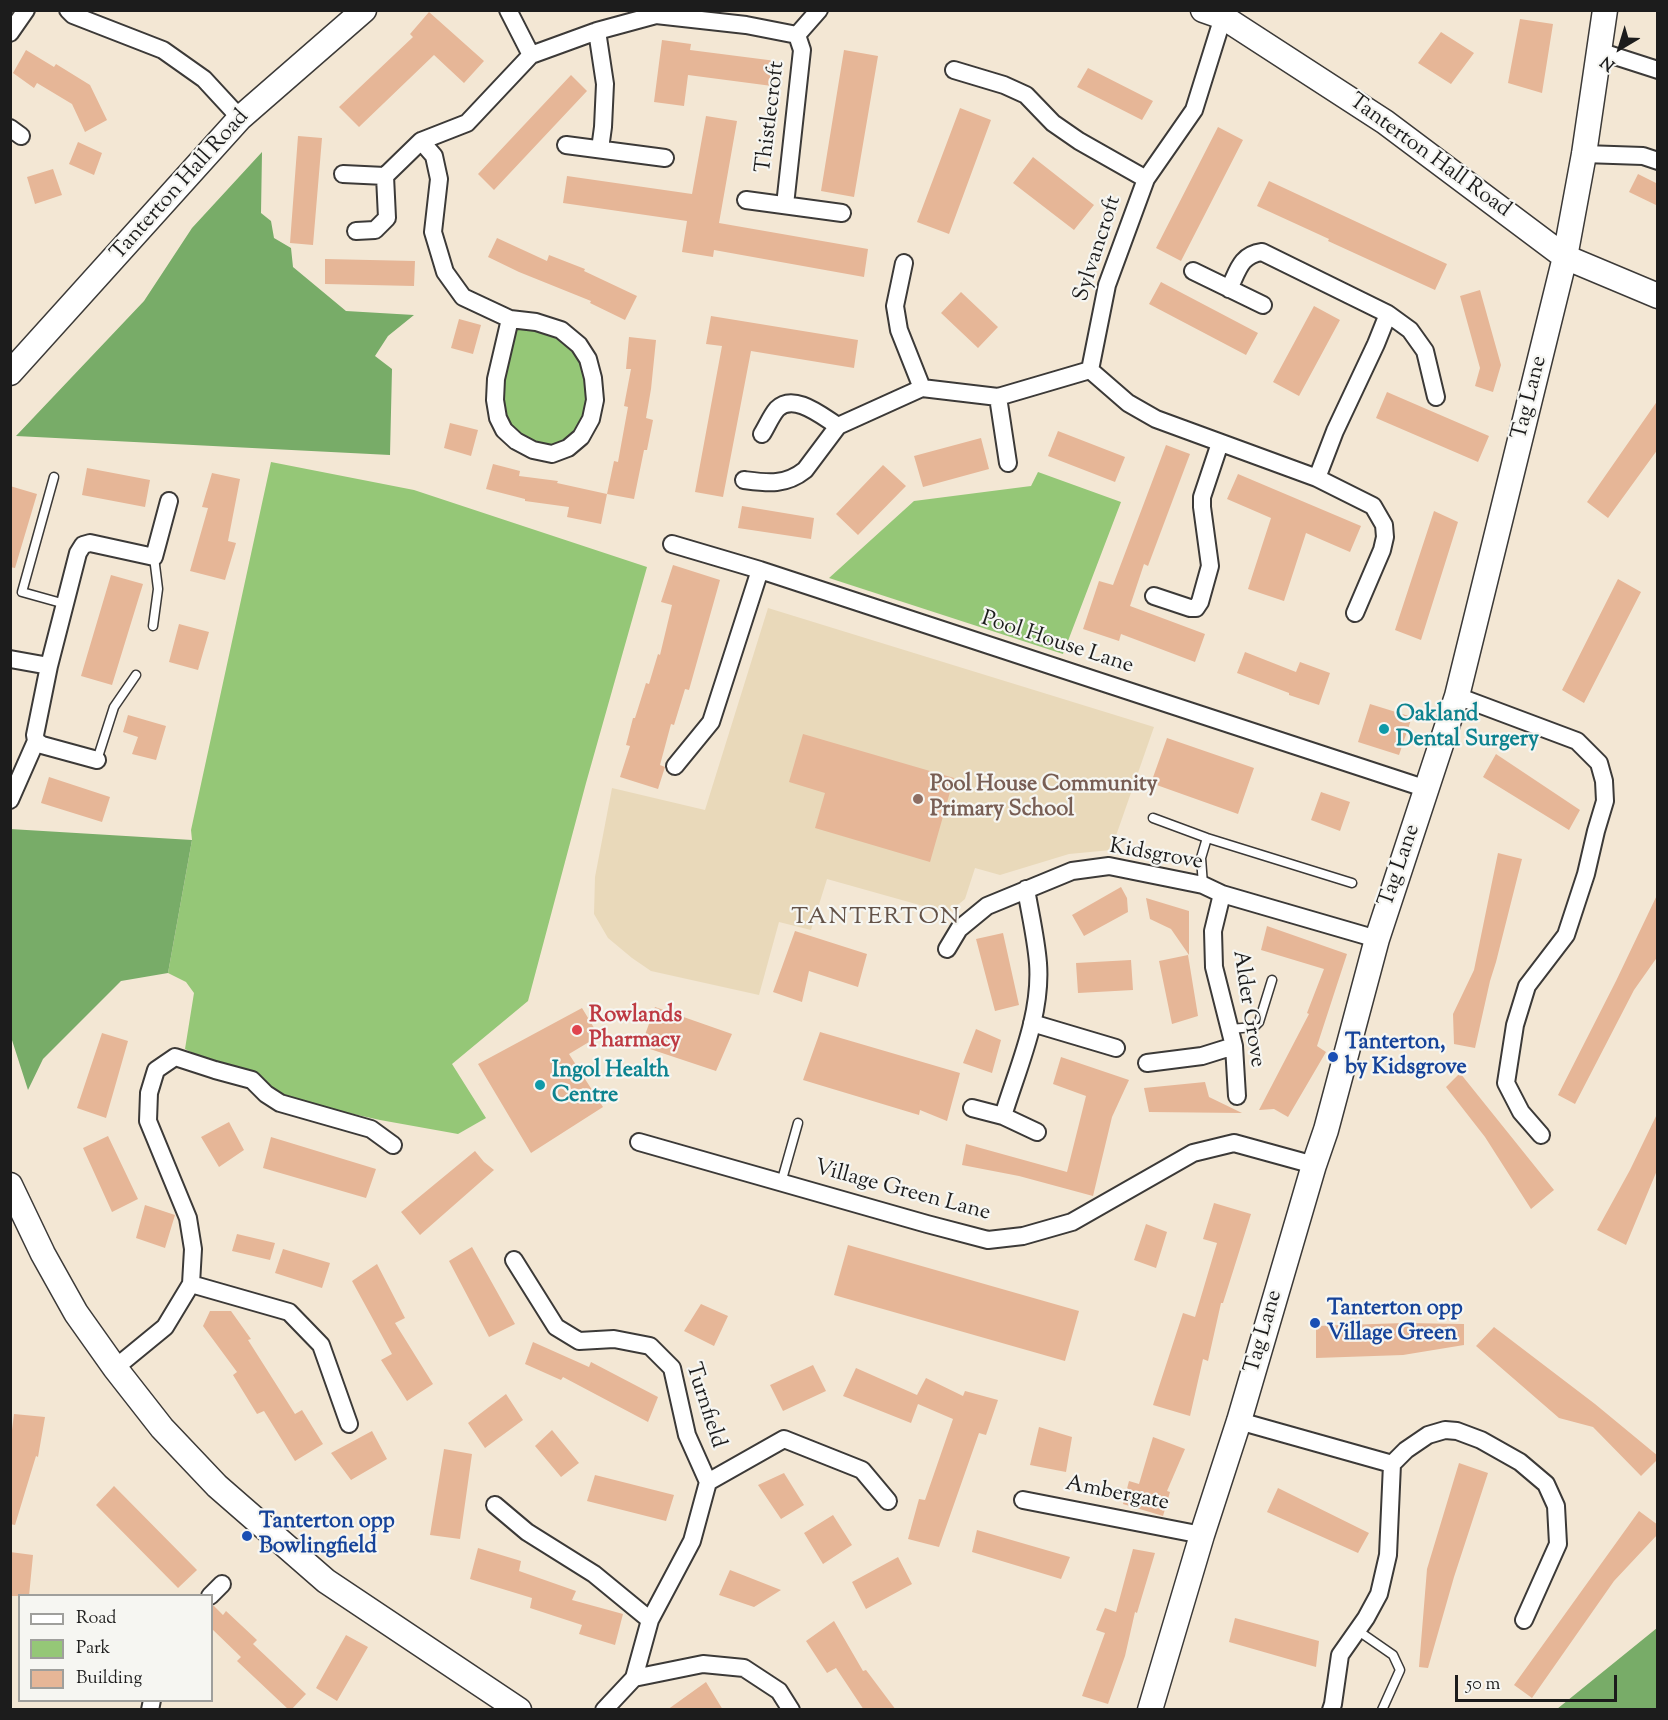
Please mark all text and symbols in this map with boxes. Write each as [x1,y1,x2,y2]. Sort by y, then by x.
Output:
north arrow [1590,18,1650,78]
text: N [1596,50,1621,76]
street label: Thistlecroft [752,60,792,174]
street label: Tanterton Hall Road [1343,89,1515,225]
street label: Tanterton Hall Road [106,105,256,267]
street label: Sylvancroft [1070,193,1128,305]
street label: Tag Lane [1508,353,1554,443]
street label: Pool House Lane [978,607,1136,681]
place label: Oakland Dental Surgery [1396,703,1539,754]
marker: Oakland Dental Surgery [1377,722,1391,736]
place label: Pool House Community Primary School [930,773,1158,824]
marker: Pool House Community Primary School [911,792,925,806]
street label: Tag Lane [1375,821,1427,911]
street label: Kidsgrove [1107,835,1205,877]
district label: TANTERTON [791,905,961,933]
street label: Alder Grove [1225,949,1269,1069]
place label: Rowlands Pharmacy [589,1004,682,1056]
marker: Rowlands Pharmacy [570,1023,584,1037]
place label: Tanterton, by Kidsgrove [1345,1031,1467,1082]
marker: Tanterton, by Kidsgrove [1326,1050,1340,1064]
place label: Ingol Health Centre [552,1059,670,1110]
marker: Ingol Health Centre [533,1078,547,1092]
street label: Village Green Lane [811,1156,993,1228]
street label: Tag Lane [1241,1287,1289,1377]
place label: Tanterton opp Village Green [1327,1297,1463,1348]
marker: Tanterton opp Village Green [1308,1316,1322,1330]
street label: Turnfield [678,1360,730,1452]
street label: Ambergate [1063,1472,1171,1518]
place label: Tanterton opp Bowlingfield [259,1510,395,1562]
marker: Tanterton opp Bowlingfield [240,1529,254,1543]
legend [18,1594,213,1702]
text: Road [76,1606,116,1632]
text: Park [76,1636,110,1662]
scale bar [1458,1663,1620,1701]
text: Building [76,1666,142,1692]
text: 50 m [1466,1672,1500,1698]

